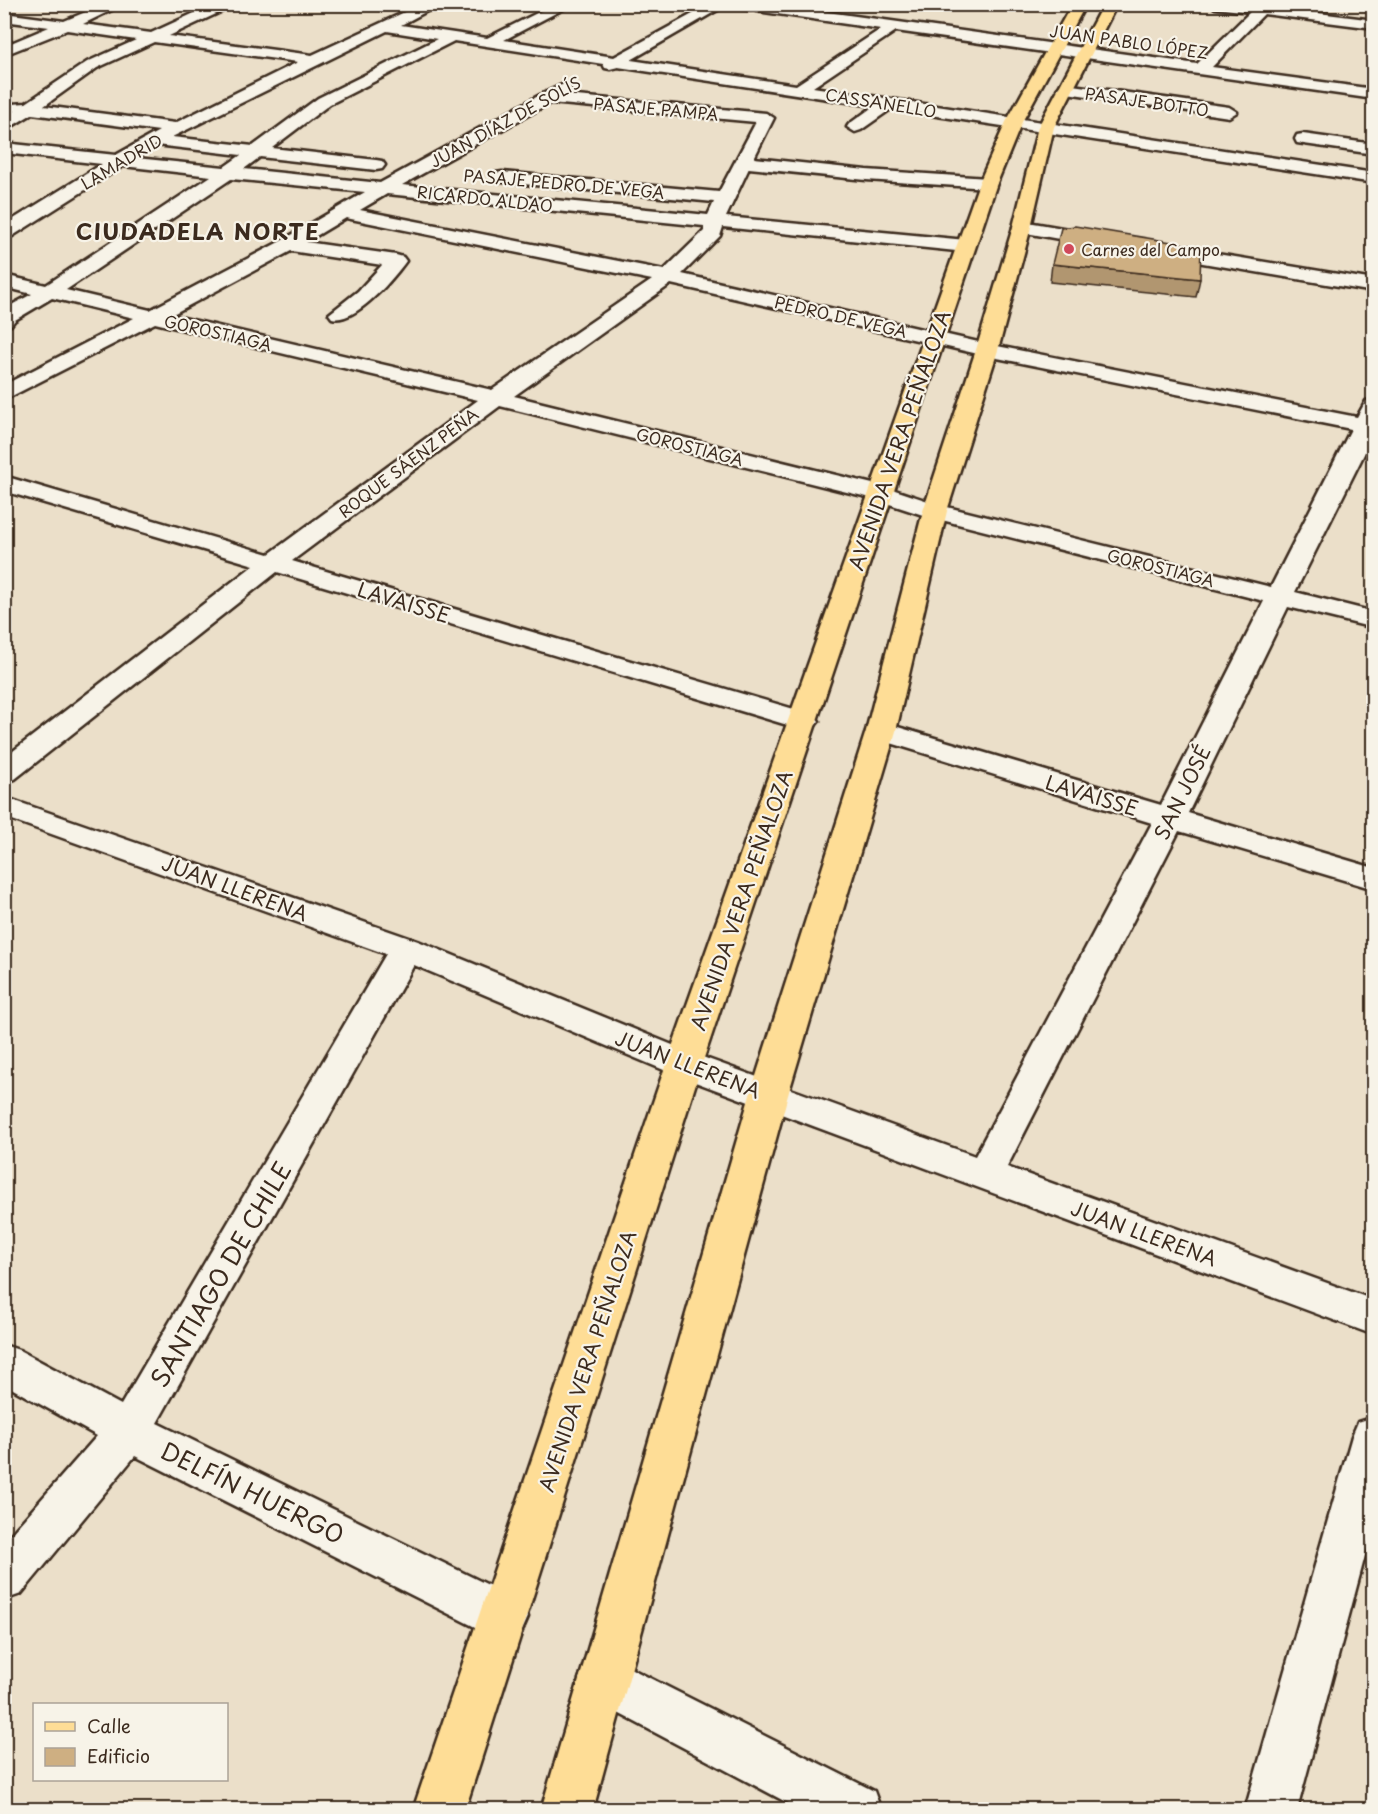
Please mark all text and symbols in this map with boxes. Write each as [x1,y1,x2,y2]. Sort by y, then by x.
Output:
street label: JUAN PABLO LÓPEZ [1048,18,1210,64]
street label: JUAN DÍAZ DE SOLÍS [425,69,585,173]
street label: PASAJE BOTTO [1084,80,1210,122]
street label: CASSANELLO [824,81,938,123]
street label: PASAJE PAMPA [592,91,720,125]
street label: LAMADRID [76,127,166,195]
street label: PASAJE PEDRO DE VEGA [463,162,665,204]
street label: RICARDO ALDAO [416,179,554,217]
district label: CIUDADELA NORTE [76,214,320,247]
place label: Carnes del Campo [1081,237,1220,261]
marker: Carnes del Campo [1062,242,1076,256]
street label: PEDRO DE VEGA [772,289,910,343]
street label: AVENIDA VERA PEÑALOZA [840,306,958,574]
street label: GOROSTIAGA [162,308,274,356]
street label: ROQUE SÁENZ PEÑA [333,401,483,523]
street label: GOROSTIAGA [634,421,746,471]
street label: GOROSTIAGA [1105,542,1217,592]
street label: LAVAISSE [354,574,454,630]
street label: SAN JOSÉ [1146,739,1218,845]
street label: AVENIDA VERA PEÑALOZA [682,766,800,1034]
street label: LAVAISSE [1042,767,1142,823]
street label: JUAN LLERENA [158,848,312,928]
street label: JUAN LLERENA [611,1022,765,1106]
street label: SANTIAGO DE CHILE [141,1154,299,1394]
street label: JUAN LLERENA [1067,1193,1221,1273]
street label: AVENIDA VERA PEÑALOZA [531,1226,643,1496]
street label: DELFÍN HUERGO [155,1432,351,1552]
legend [33,1703,228,1781]
text: Calle [87,1712,131,1739]
text: Edificio [87,1742,150,1769]

